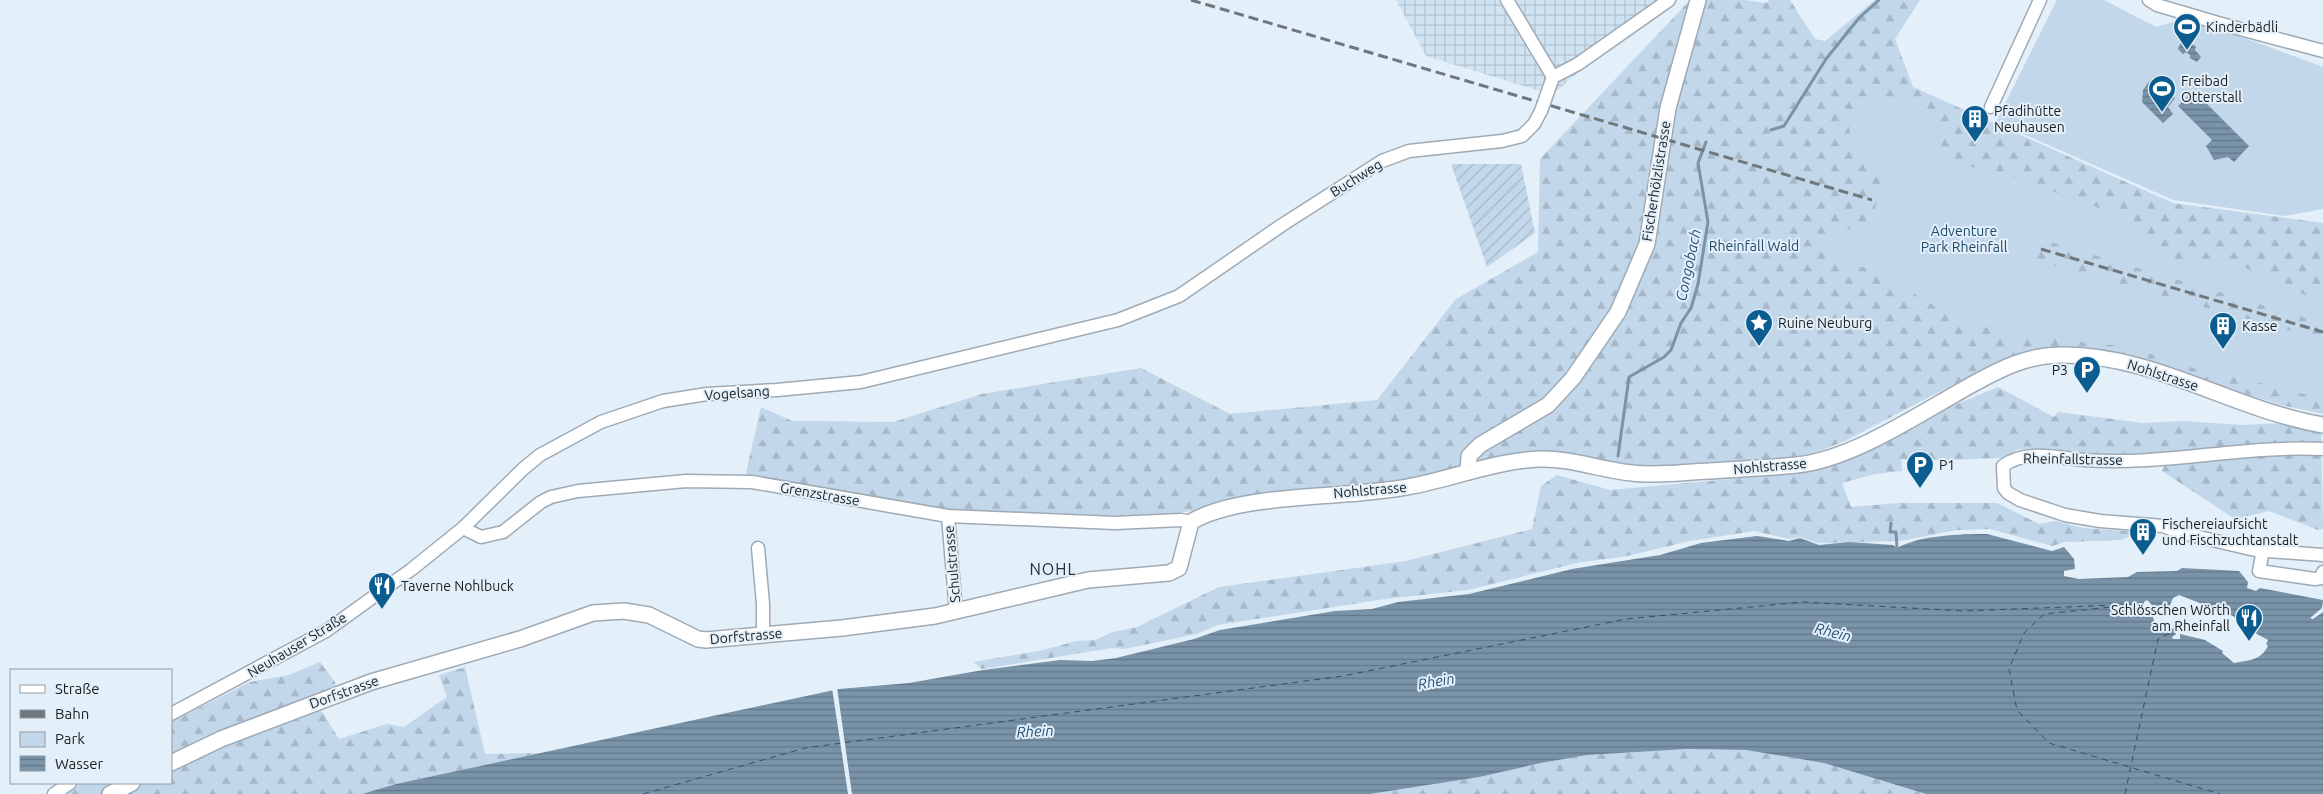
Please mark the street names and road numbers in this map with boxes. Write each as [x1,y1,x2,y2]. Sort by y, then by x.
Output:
street label: Fischerhölzlistrasse [1639,120,1673,242]
street label: Buchweg [1327,156,1385,200]
street label: Nohlstrasse [2125,356,2201,394]
street label: Vogelsang [704,383,770,403]
street label: Rheinfallstrasse [2023,450,2123,468]
street label: Nohlstrasse [1733,455,1807,477]
street label: Grenzstrasse [779,479,861,509]
street label: Nohlstrasse [1333,479,1407,501]
street label: Schulstrasse [941,525,963,603]
street label: Neuhauser Straße [245,609,349,681]
street label: Dorfstrasse [709,625,783,647]
street label: Dorfstrasse [307,672,381,712]

